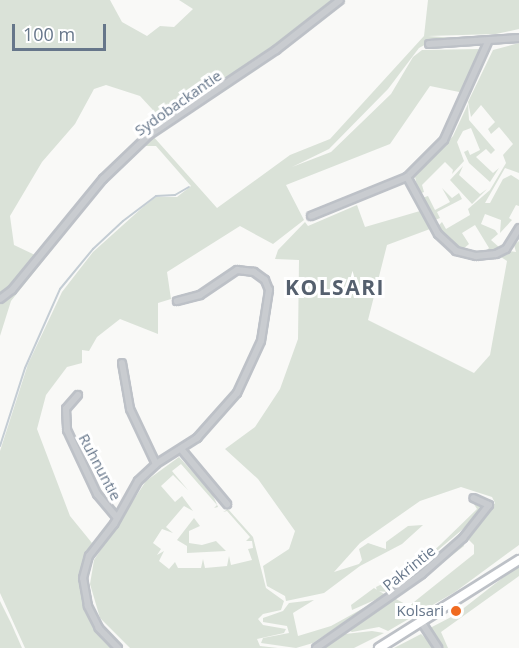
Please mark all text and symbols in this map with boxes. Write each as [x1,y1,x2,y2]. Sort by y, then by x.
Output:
scale bar [15,12,110,50]
text: 100 m [23,22,75,46]
street label: Sydobackantie [131,66,225,140]
district label: KOLSARI [285,274,385,300]
street label: Ruhnuntie [75,431,125,503]
street label: Pakrintie [379,542,439,594]
place label: Kolsari [397,602,444,620]
marker: Kolsari [449,604,463,618]

